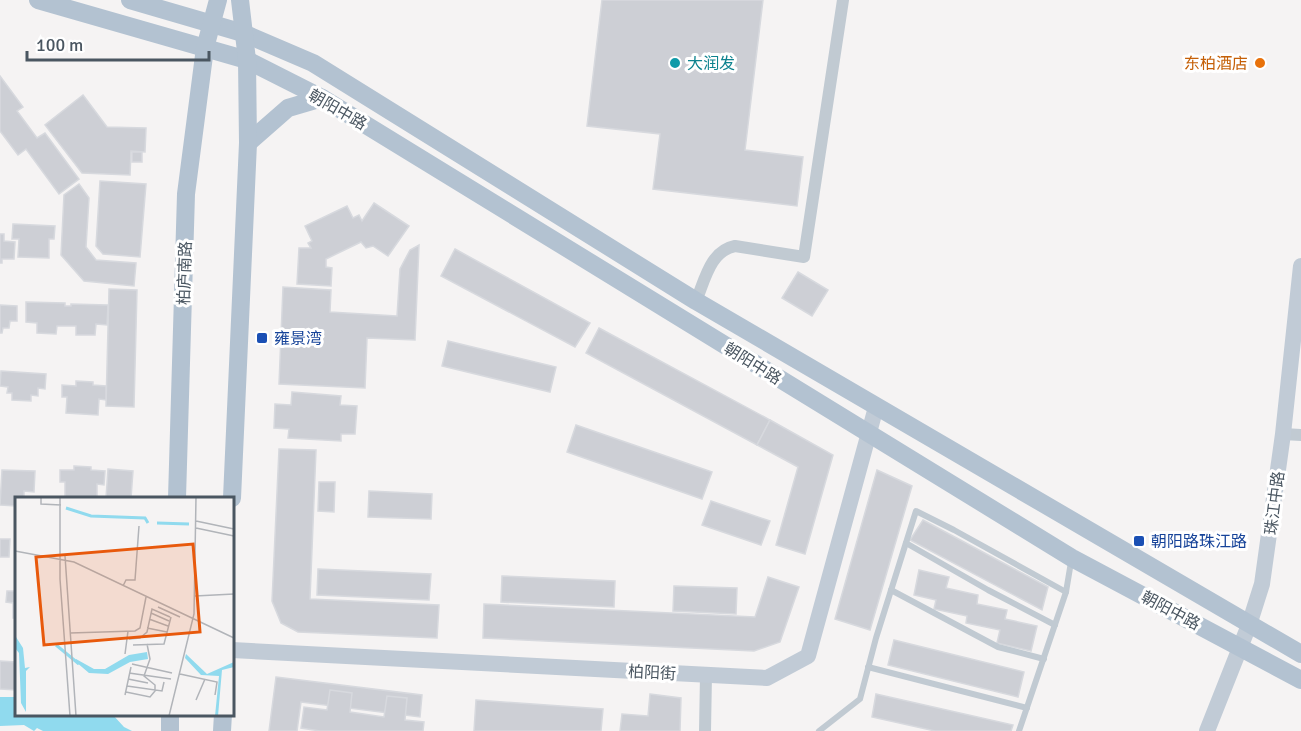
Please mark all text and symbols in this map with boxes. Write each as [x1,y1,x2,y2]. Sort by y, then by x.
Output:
scale bar [27,24,208,62]
text: 100 m [36,34,83,56]
place label: 大润发 [687,54,735,74]
place label: 东柏酒店 [1184,54,1248,74]
marker: 大润发 [668,56,682,70]
marker: 东柏酒店 [1253,56,1267,70]
street label: 朝阳中路 [305,85,370,135]
street label: 柏庐南路 [174,241,196,305]
place label: 雍景湾 [274,329,322,349]
marker: 雍景湾 [255,331,269,345]
street label: 朝阳中路 [720,338,785,389]
street label: 珠江中路 [1261,470,1289,536]
inset map [15,497,234,716]
place label: 朝阳路珠江路 [1151,532,1247,552]
marker: 朝阳路珠江路 [1132,534,1146,548]
street label: 朝阳中路 [1138,587,1203,635]
street label: 柏阳街 [627,662,676,684]

